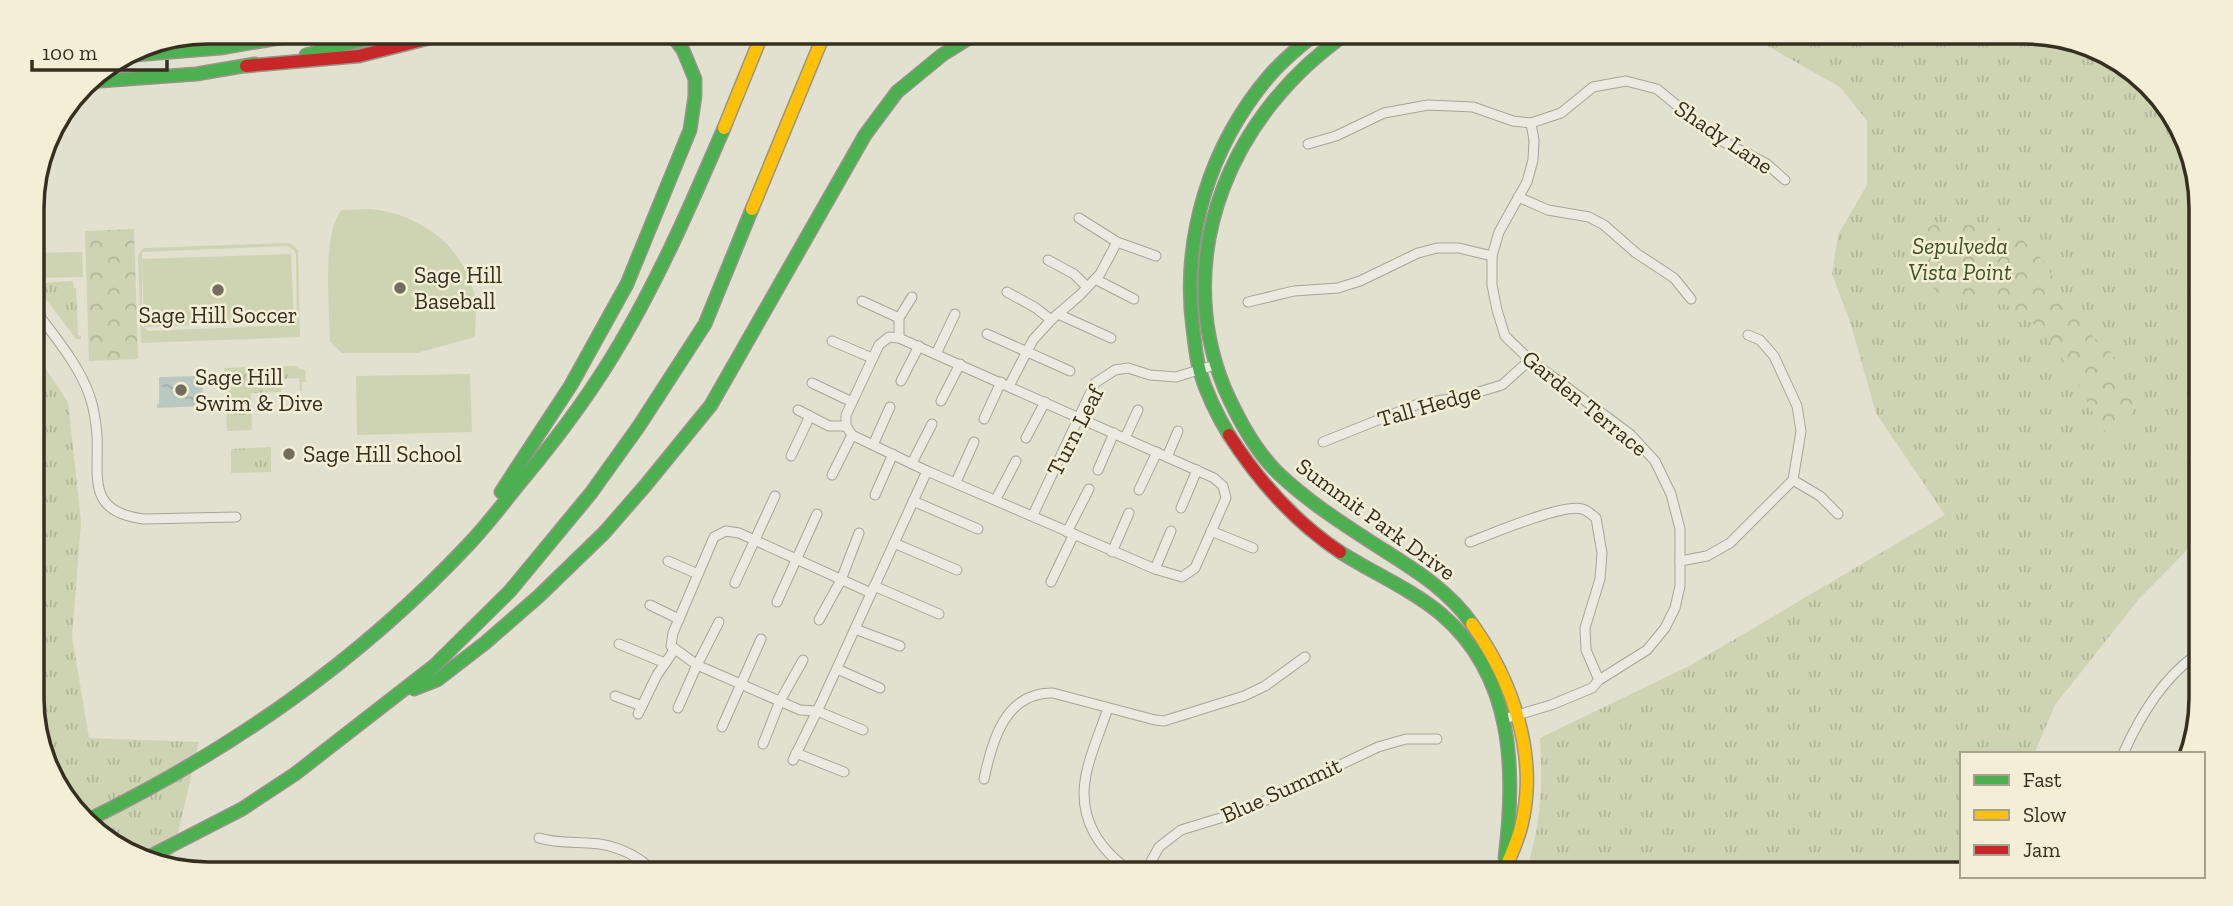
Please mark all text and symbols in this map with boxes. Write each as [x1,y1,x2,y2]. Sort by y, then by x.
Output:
scale bar [32,28,166,72]
text: 100 m [42,40,97,65]
street label: Shady Lane [1669,94,1779,180]
park label: Sepulveda Vista Point [1908,232,2012,286]
place label: Sage Hill Baseball [414,261,502,315]
marker: Sage Hill Baseball [392,280,408,296]
marker: Sage Hill Soccer [210,282,226,298]
place label: Sage Hill Soccer [138,301,298,329]
street label: Garden Terrace [1517,344,1653,462]
place label: Sage Hill Swim & Dive [195,363,323,417]
street label: Tall Hedge [1374,377,1484,433]
street label: Turn Leaf [1041,380,1110,481]
marker: Sage Hill Swim & Dive [173,382,189,398]
place label: Sage Hill School [303,440,462,468]
marker: Sage Hill School [281,446,297,462]
street label: Summit Park Drive [1291,452,1461,586]
street label: Blue Summit [1217,751,1346,829]
legend [1960,752,2205,878]
text: Fast [2023,767,2062,792]
text: Slow [2023,802,2066,827]
text: Jam [2023,837,2060,862]

